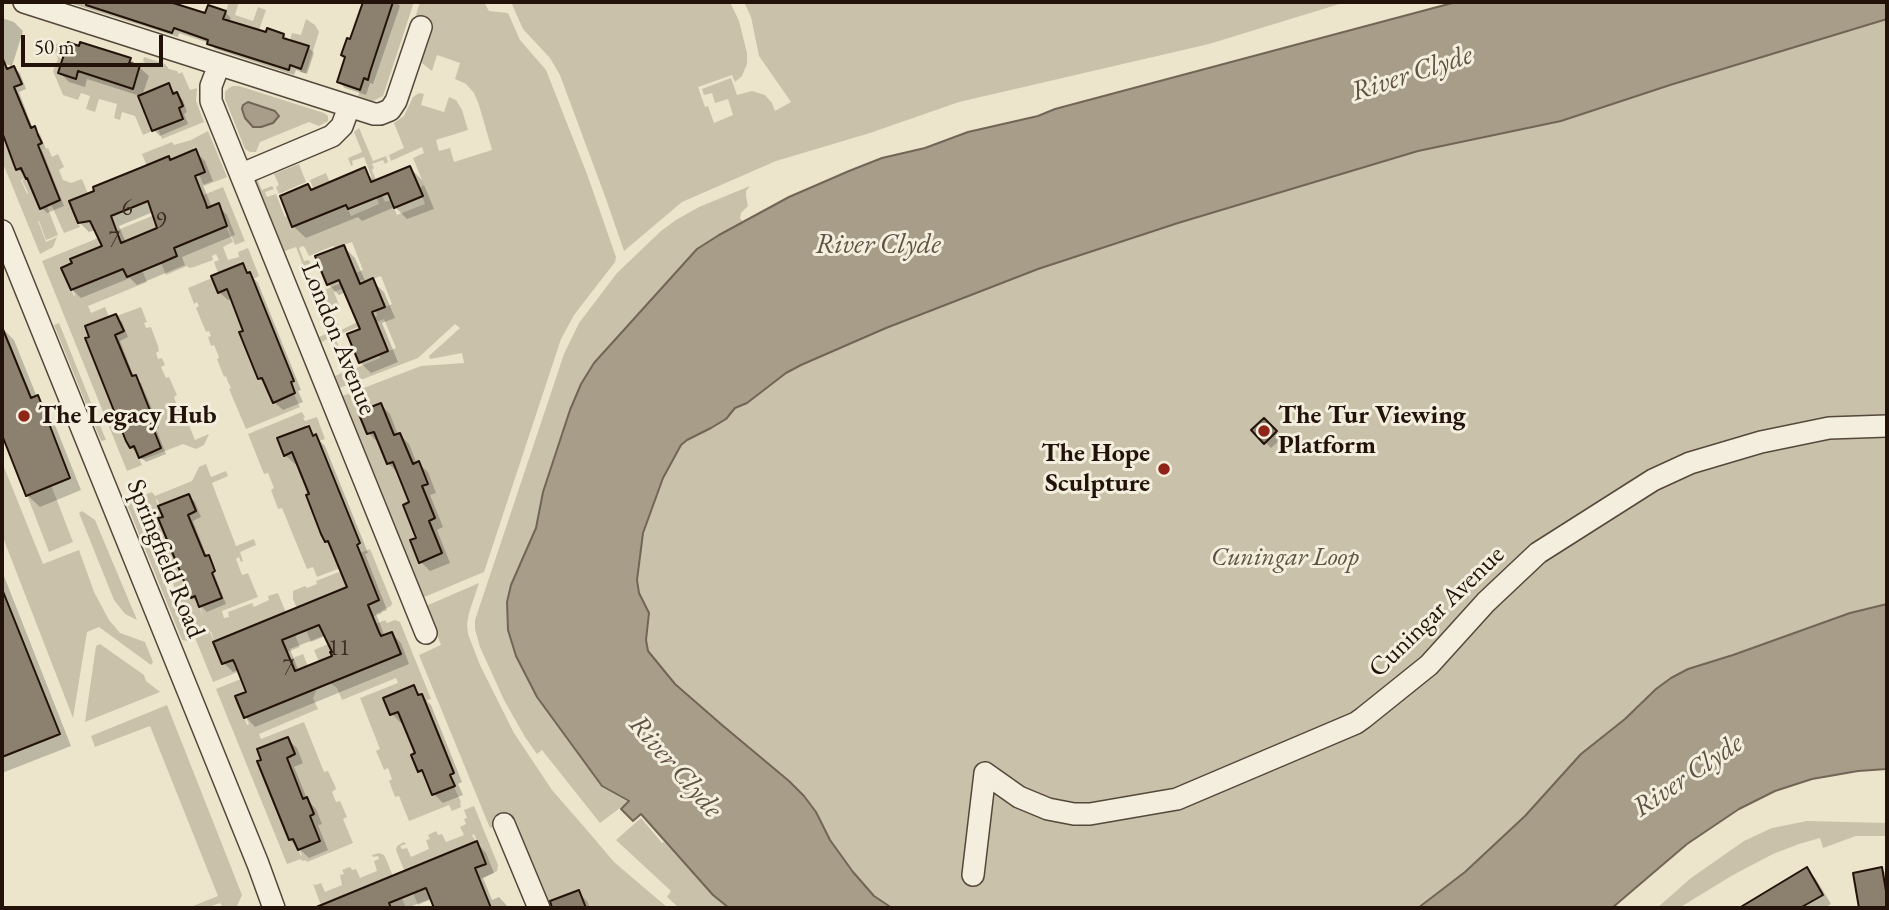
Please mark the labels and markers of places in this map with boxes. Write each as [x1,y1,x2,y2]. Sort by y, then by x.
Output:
place label: The Legacy Hub [38,400,217,432]
place label: The Tur Viewing Platform [1278,400,1466,462]
marker: The Legacy Hub [16,408,32,424]
marker: The Tur Viewing Platform [1256,423,1272,439]
place label: The Hope Sculpture [1041,438,1150,500]
marker: The Hope Sculpture [1156,461,1172,477]

